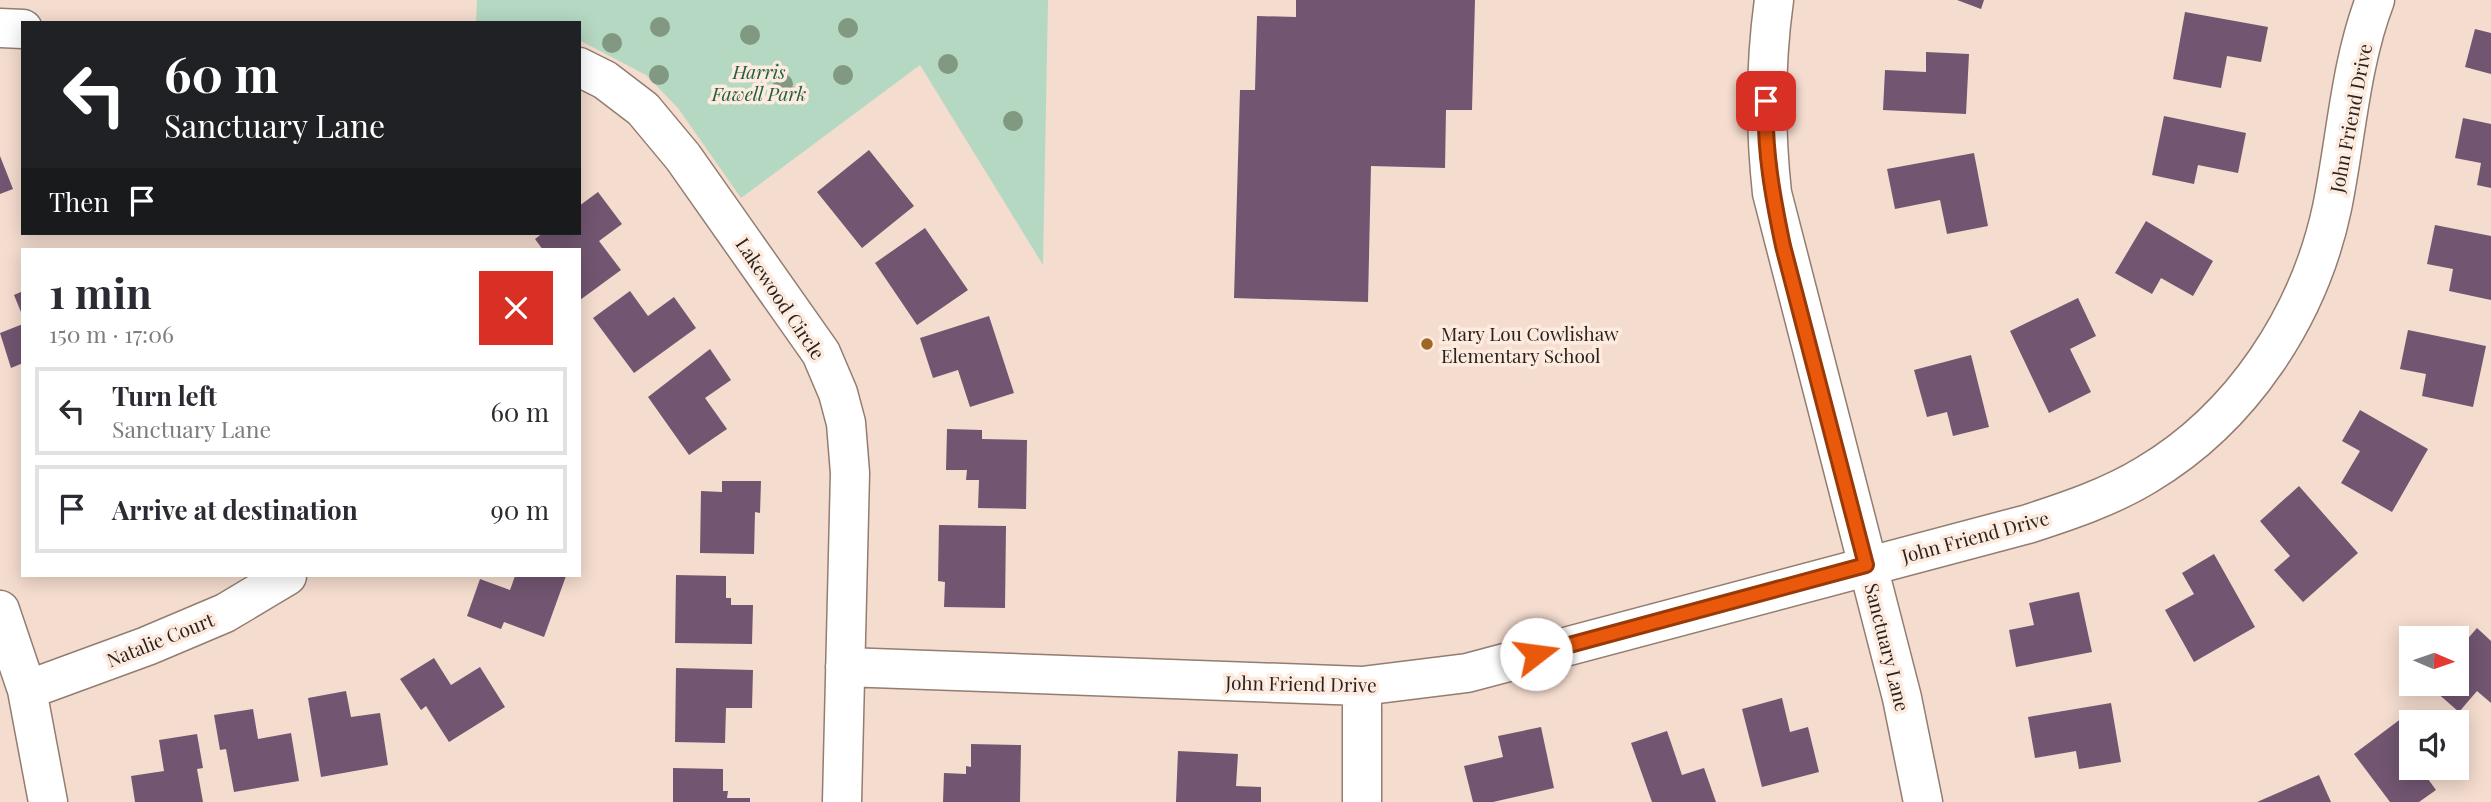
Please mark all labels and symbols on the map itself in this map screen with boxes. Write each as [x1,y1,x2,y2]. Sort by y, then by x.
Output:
street label: John Friend Drive [2323,41,2377,196]
park label: Harris Fawell Park [711,58,806,106]
pin [1736,71,1796,131]
street label: Lakewood Circle [731,232,831,364]
place label: Mary Lou Cowlishaw Elementary School [1441,320,1619,368]
marker: Mary Lou Cowlishaw Elementary School [1419,336,1435,352]
street label: John Friend Drive [1898,504,2051,568]
street label: Sanctuary Lane [1859,580,1917,714]
street label: Natalie Court [102,606,218,672]
position arrow [1499,617,1573,691]
north arrow [2399,626,2469,696]
street label: John Friend Drive [1224,669,1377,697]

